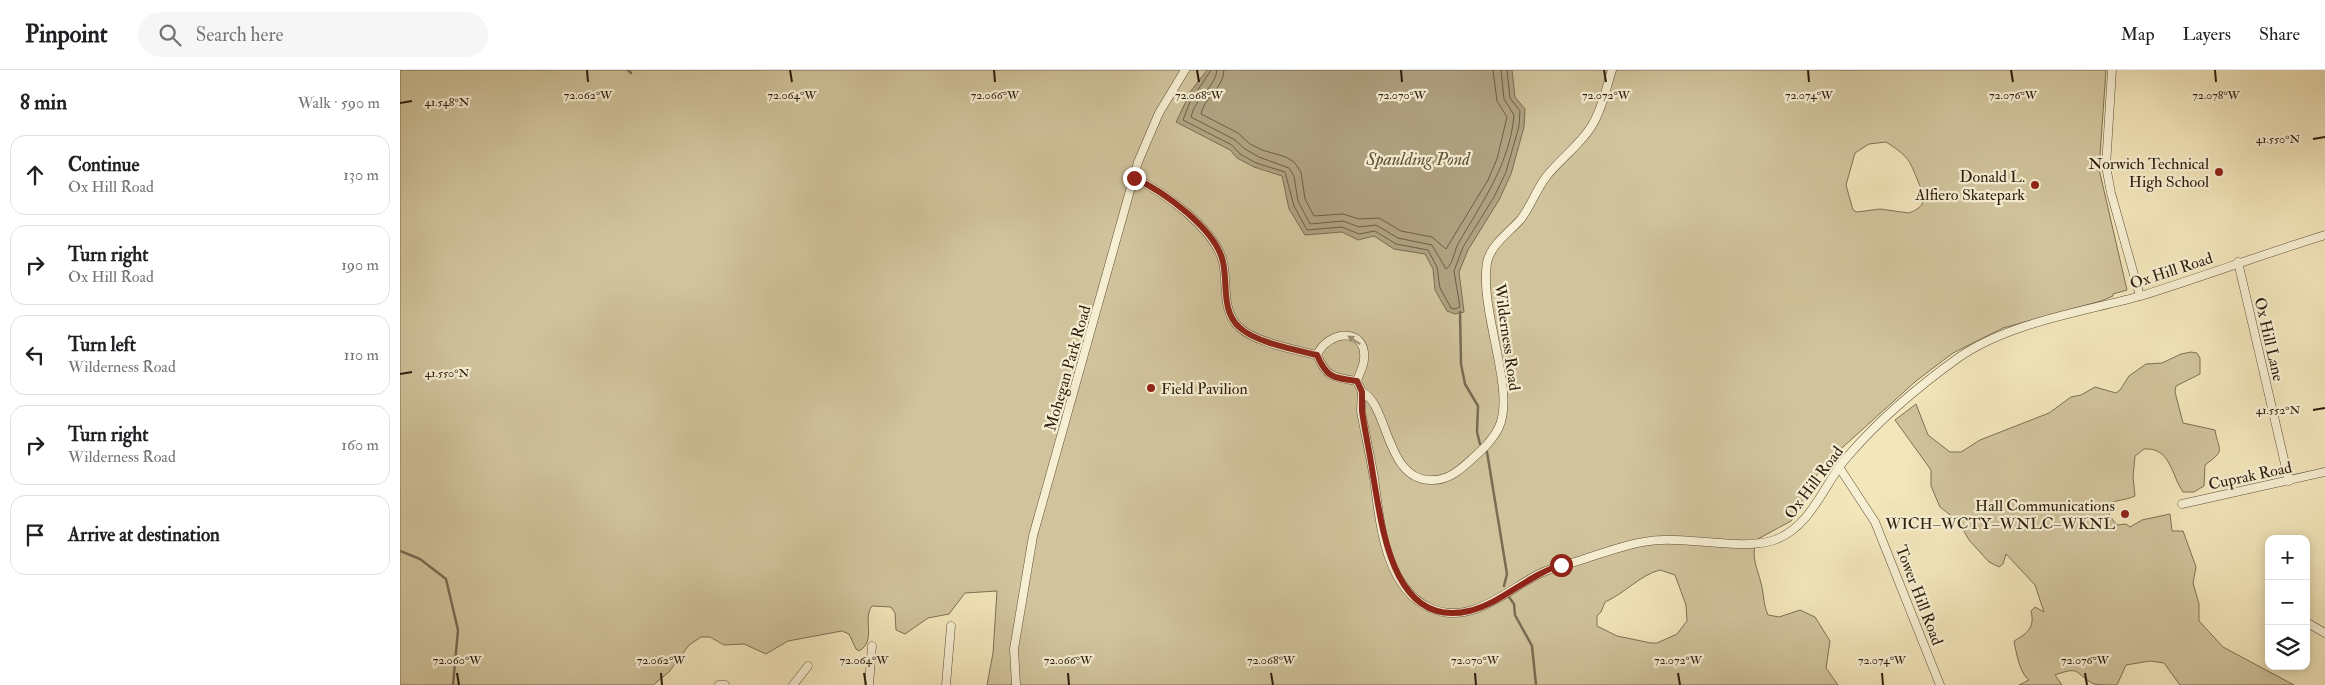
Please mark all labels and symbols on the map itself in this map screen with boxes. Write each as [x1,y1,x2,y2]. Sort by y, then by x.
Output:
text: 72.062°W [564,88,613,103]
text: 72.064°W [767,88,817,103]
text: 72.066°W [971,88,1020,103]
text: 72.068°W [1175,88,1224,103]
text: 72.070°W [1378,88,1427,103]
text: 72.072°W [1582,88,1631,103]
text: 72.074°W [1785,88,1834,103]
text: 72.076°W [1989,88,2038,103]
text: 72.078°W [2192,88,2241,103]
text: 41.548°N [425,95,470,110]
text: 41.550°N [2256,132,2300,147]
water label: Spaulding Pond [1365,148,1471,171]
place label: Norwich Technical High School [2088,154,2209,192]
marker: Norwich Technical High School [2213,166,2225,178]
route end [1123,167,1146,190]
place label: Donald L. Alfiero Skatepark [1914,167,2025,206]
marker: Donald L. Alfiero Skatepark [2029,179,2041,191]
street label: Ox Hill Road [2127,248,2215,294]
street label: Wilderness Road [1489,281,1524,392]
street label: Ox Hill Lane [2250,295,2288,383]
street label: Mohegan Park Road [1040,303,1096,433]
one-way arrow [1347,335,1360,345]
text: 41.550°N [425,366,469,381]
place label: Field Pavilion [1161,379,1248,399]
marker: Field Pavilion [1145,382,1157,394]
text: 41.552°N [2256,403,2300,418]
street label: Ox Hill Road [1780,442,1848,523]
street label: Cuprak Road [2207,457,2294,496]
place label: Hall Communications WICH–WCTY–WNLC–WKNL [1884,496,2115,534]
marker: Hall Communications WICH–WCTY–WNLC–WKNL [2119,508,2131,520]
street label: Tower Hill Road [1891,542,1947,648]
route start [1550,554,1573,577]
text: 72.060°W [433,653,482,668]
text: 72.062°W [637,653,686,668]
text: 72.064°W [839,653,889,668]
text: 72.066°W [1044,653,1093,668]
text: 72.068°W [1247,653,1296,668]
text: 72.070°W [1451,653,1500,668]
text: 72.072°W [1654,653,1703,668]
text: 72.074°W [1858,653,1907,668]
text: 72.076°W [2061,653,2110,668]

